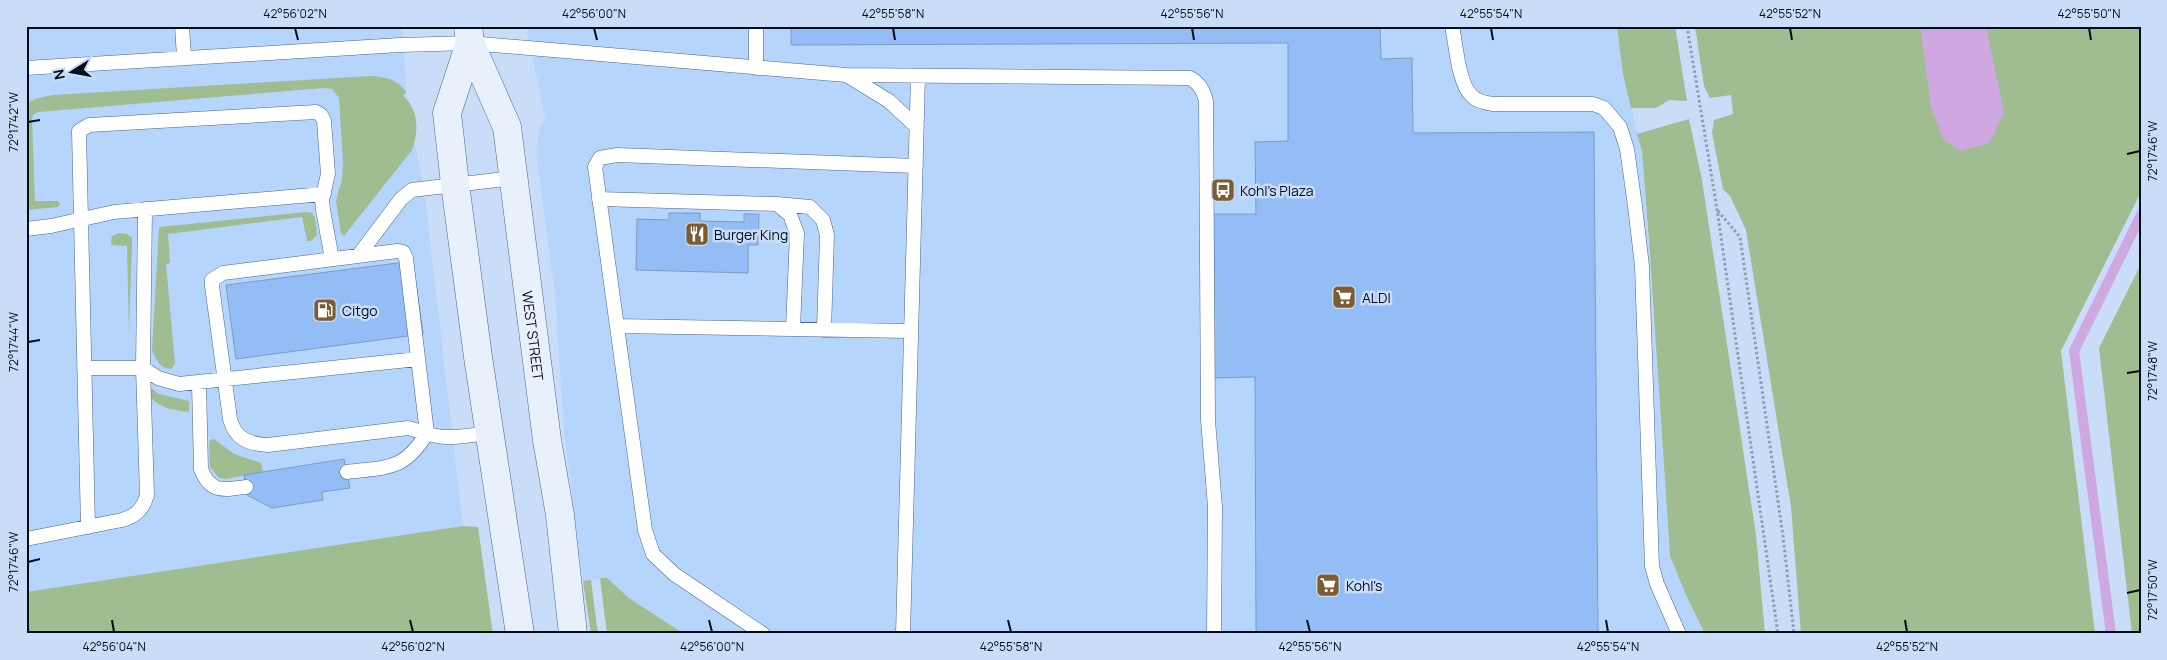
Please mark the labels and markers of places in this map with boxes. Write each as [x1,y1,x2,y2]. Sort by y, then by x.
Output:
bus stop icon: Kohl's Plaza [1210,177,1236,203]
place label: Kohl's Plaza [1240,181,1314,200]
restaurant icon: Burger King [684,221,710,247]
place label: Burger King [714,225,788,244]
supermarket icon: ALDI [1331,284,1357,310]
place label: ALDI [1362,288,1391,307]
fuel station icon: Citgo [312,297,338,323]
place label: Citgo [342,301,377,320]
supermarket icon: Kohl's [1315,572,1341,598]
place label: Kohl's [1346,576,1382,595]

